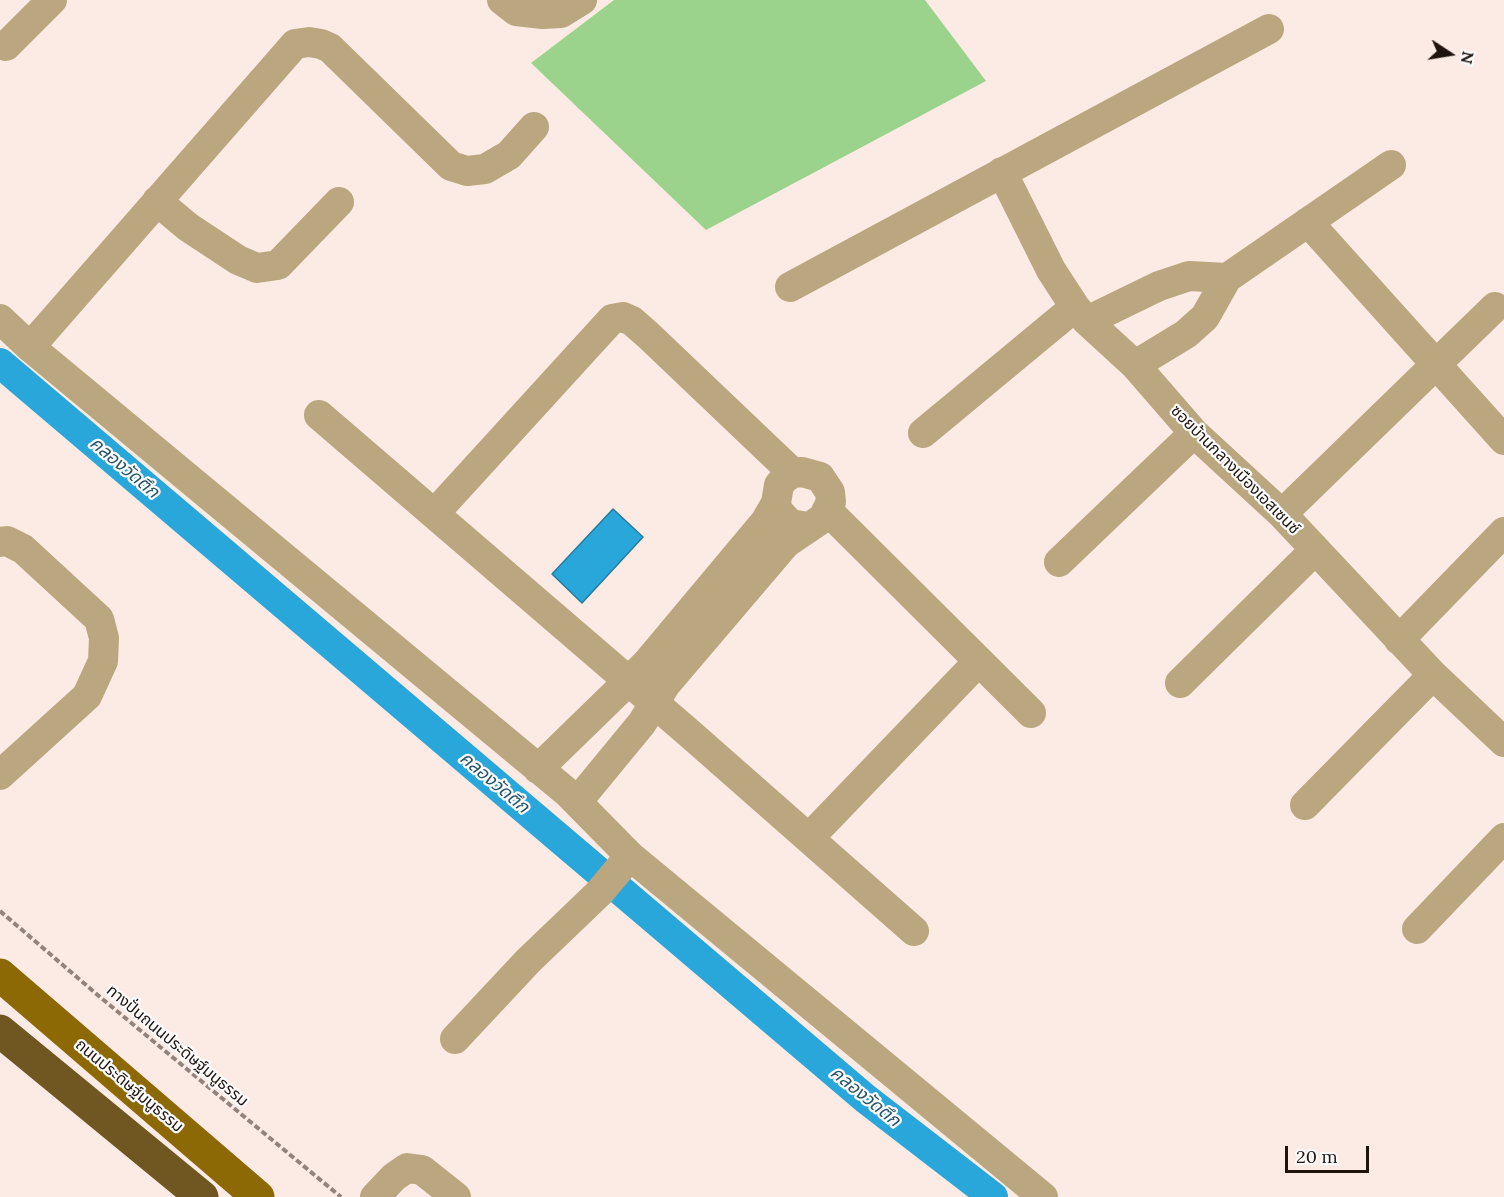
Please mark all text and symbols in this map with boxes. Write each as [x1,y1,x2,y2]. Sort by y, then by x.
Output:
north arrow [1420,24,1480,84]
text: N [1457,50,1479,66]
street label: ซอยบ้านกลางเมืองเอสเซนซ์ [1166,401,1304,539]
water label: คลองวัดตึก [85,433,163,503]
water label: คลองวัดตึก [455,748,533,818]
street label: ทางปั่นถนนประดิษฐ์มนูธรรม [102,981,252,1111]
street label: ถนนประดิษฐ์มนูธรรม [71,1035,187,1137]
water label: คลองวัดตึก [826,1062,904,1132]
scale bar [1288,1134,1372,1172]
text: 20 m [1296,1145,1338,1168]

